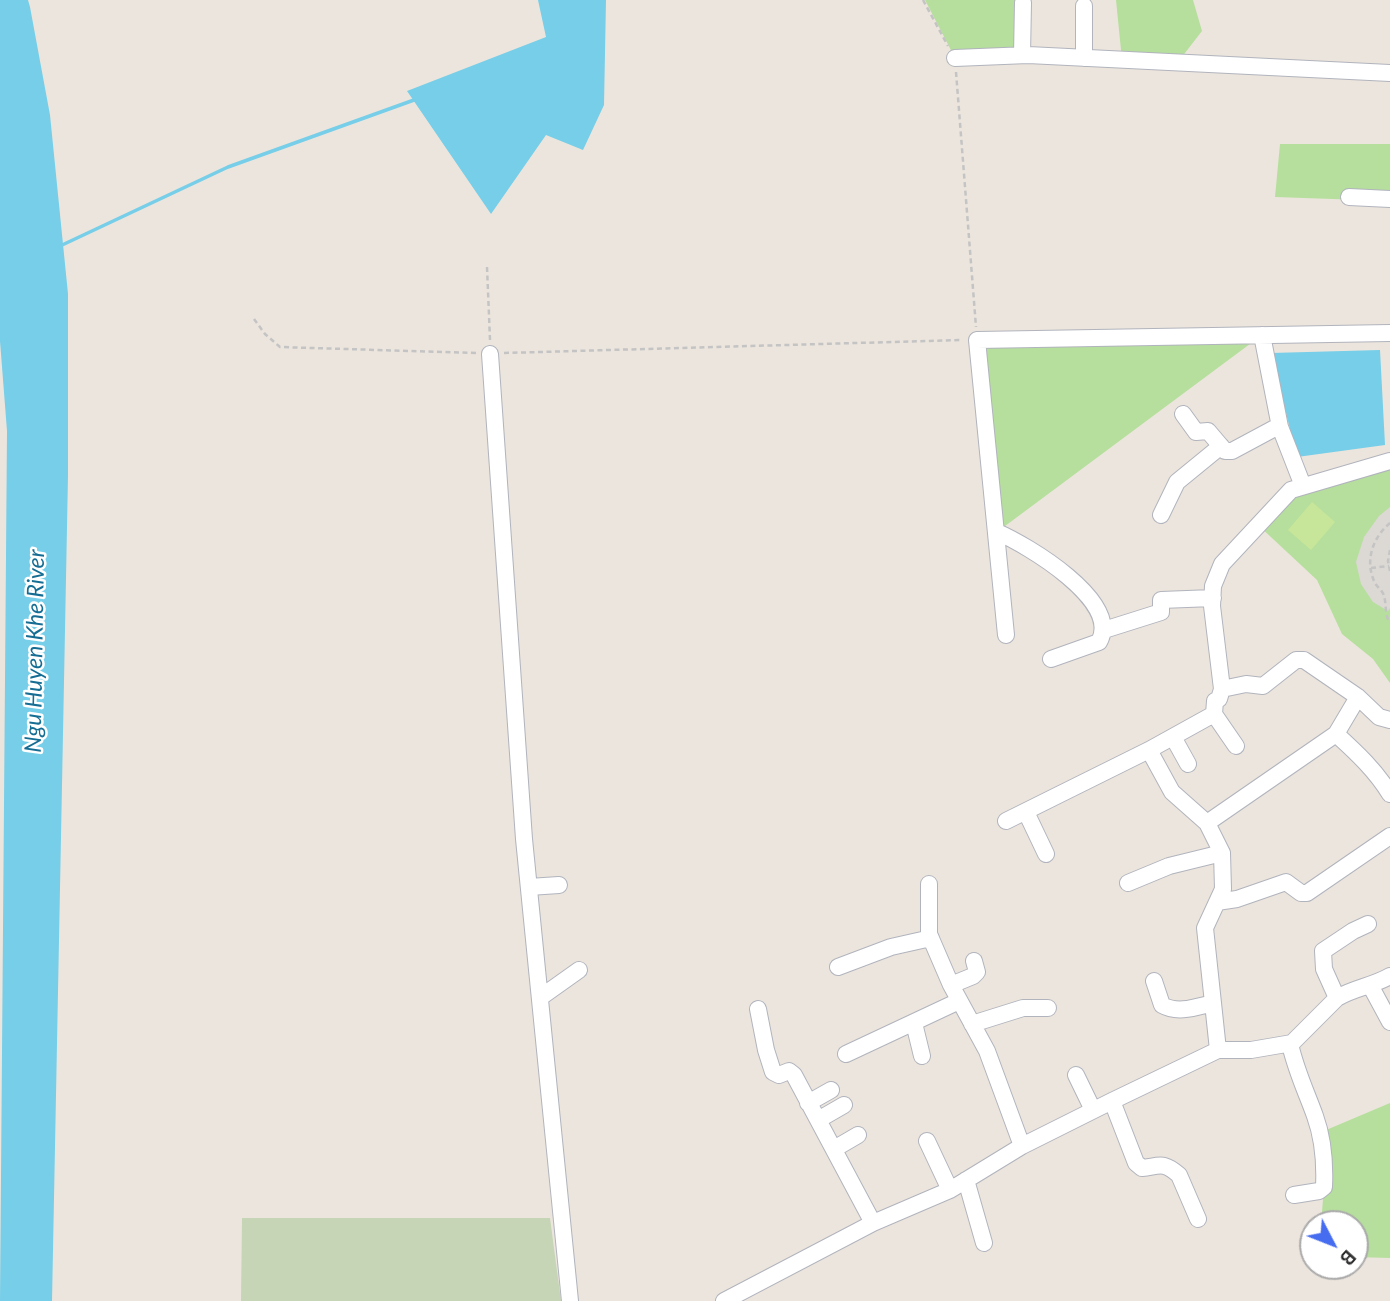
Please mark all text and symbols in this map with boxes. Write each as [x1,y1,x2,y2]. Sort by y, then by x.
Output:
water label: Ngu Huyen Khe River [19,549,51,753]
north arrow [1299,1210,1369,1280]
text: B [1336,1246,1361,1270]

